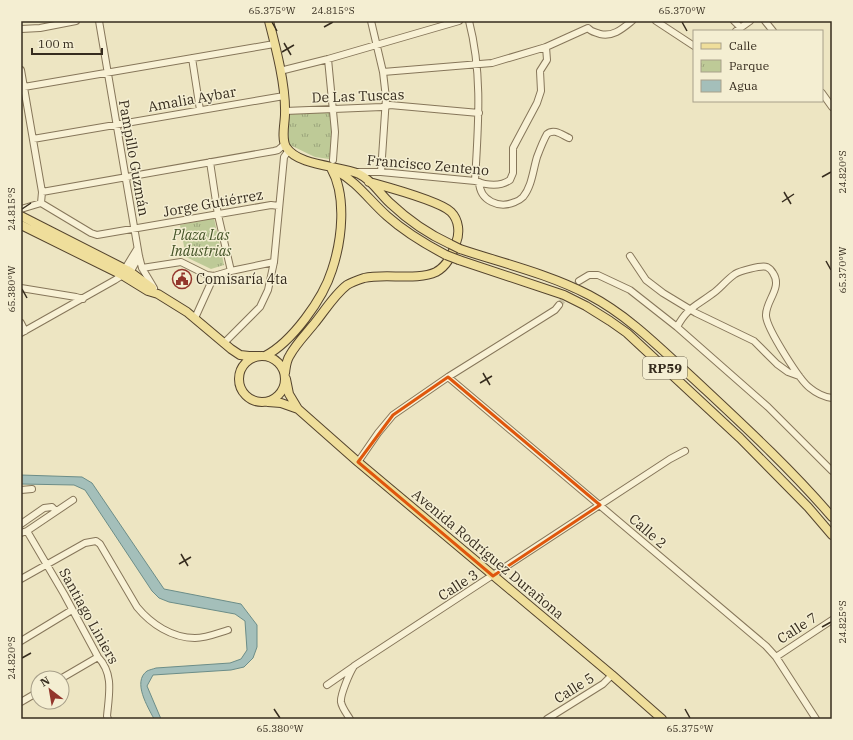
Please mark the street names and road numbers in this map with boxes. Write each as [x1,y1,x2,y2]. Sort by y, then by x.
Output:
street label: Amalia Aybar [146,82,238,116]
street label: De Las Tuscas [311,85,405,107]
street label: Pampillo Guzmán [115,98,153,218]
street label: Francisco Zenteno [366,151,490,179]
street label: Jorge Gutiérrez [162,185,264,221]
road number: RP59 [643,357,687,379]
street label: Avenida Rodríguez Durañona [408,485,568,623]
street label: Calle 2 [625,510,671,552]
street label: Santiago Liniers [55,565,123,667]
street label: Calle 3 [435,565,481,605]
street label: Calle 7 [774,608,820,648]
street label: Calle 5 [551,669,597,707]

